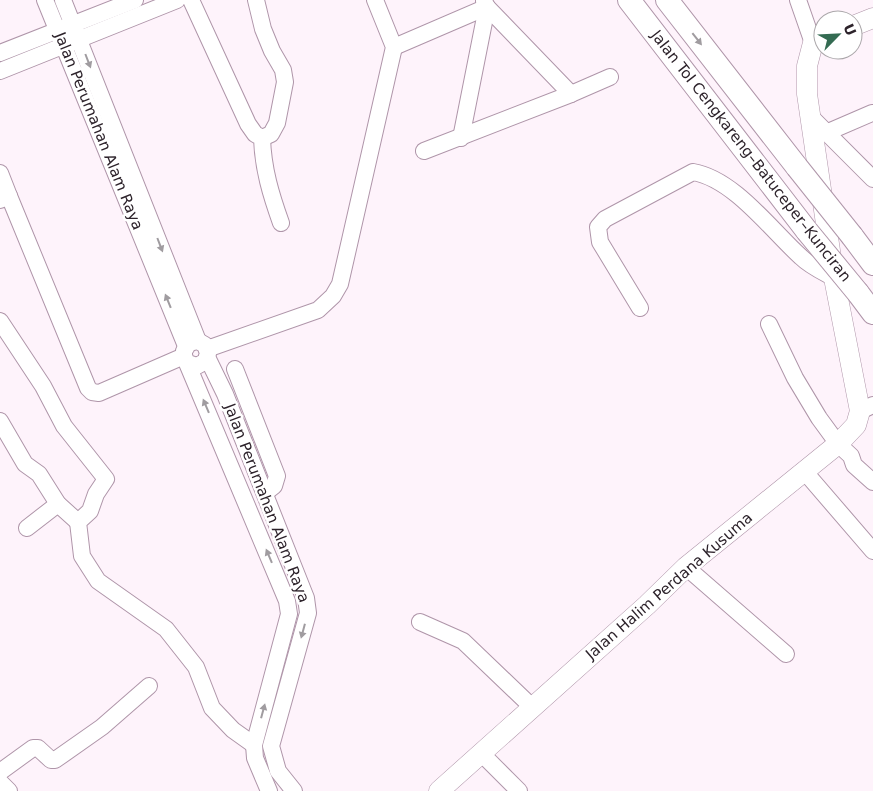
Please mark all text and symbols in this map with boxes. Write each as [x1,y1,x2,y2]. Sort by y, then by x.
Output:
north arrow [813,10,863,60]
text: U [840,21,859,38]
street label: Jalan Tol Cengkareng–Batuceper–Kunciran [647,26,855,285]
street label: Jalan Perumahan Alam Raya [51,29,147,233]
one-way arrow [691,32,702,45]
one-way arrow [84,54,92,69]
one-way arrow [156,238,164,253]
one-way arrow [164,293,172,308]
one-way arrow [202,398,210,413]
street label: Jalan Perumahan Alam Raya [220,400,313,605]
street label: Jalan Halim Perdana Kusuma [581,509,756,664]
one-way arrow [264,549,272,563]
one-way arrow [299,623,307,638]
one-way arrow [259,704,267,719]

